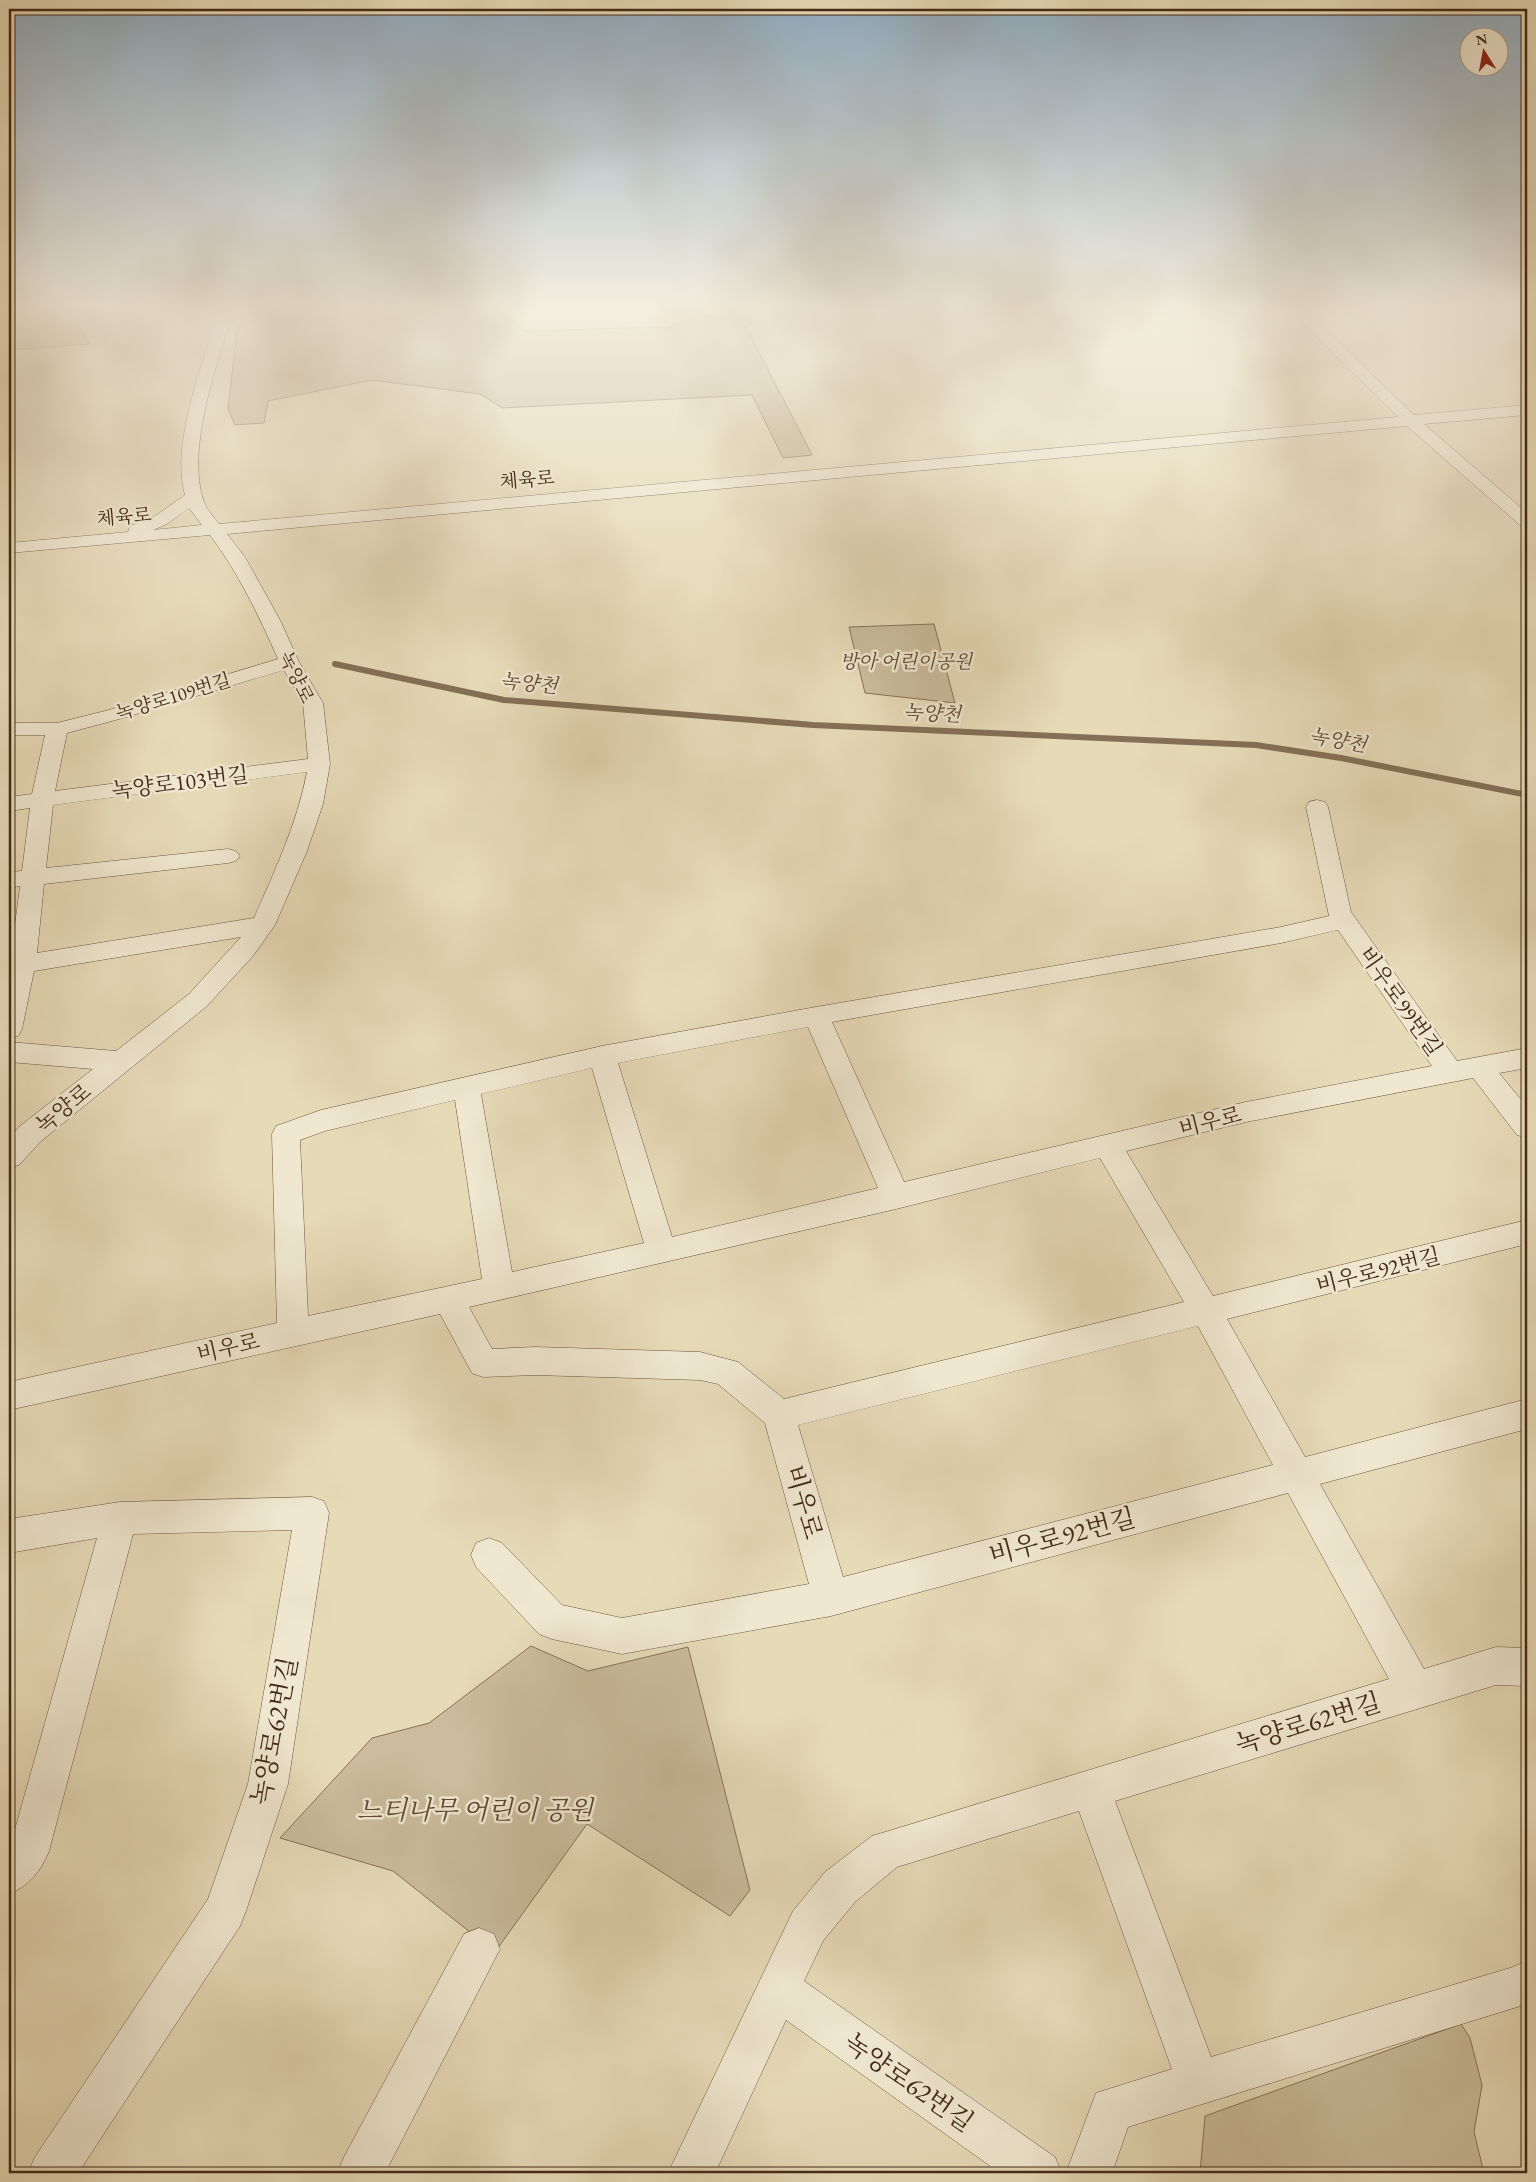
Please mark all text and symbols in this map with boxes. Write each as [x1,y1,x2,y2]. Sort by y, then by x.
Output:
north arrow [1458,28,1508,78]
text: N [1474,29,1489,49]
street label: 체육로 [499,465,556,494]
street label: 체육로 [96,502,153,531]
street label: 녹양로 [273,647,320,707]
park label: 방아 어린이공원 [840,649,974,674]
street label: 녹양로109번길 [113,667,234,726]
water label: 녹양천 [499,667,561,699]
water label: 녹양천 [902,699,963,728]
water label: 녹양천 [1307,722,1370,758]
street label: 녹양로103번길 [110,760,250,805]
street label: 비우로99번길 [1352,941,1449,1062]
street label: 녹양로 [29,1077,97,1140]
street label: 비우로 [1176,1100,1245,1143]
street label: 비우로92번길 [1313,1241,1443,1300]
street label: 비우로 [194,1326,262,1369]
street label: 비우로 [777,1461,831,1543]
street label: 비우로92번길 [985,1500,1139,1572]
street label: 녹양로62번길 [243,1654,305,1808]
street label: 녹양로62번길 [1231,1685,1385,1761]
park label: 느티나무 어린이 공원 [357,1793,595,1827]
street label: 녹양로62번길 [838,2025,980,2139]

